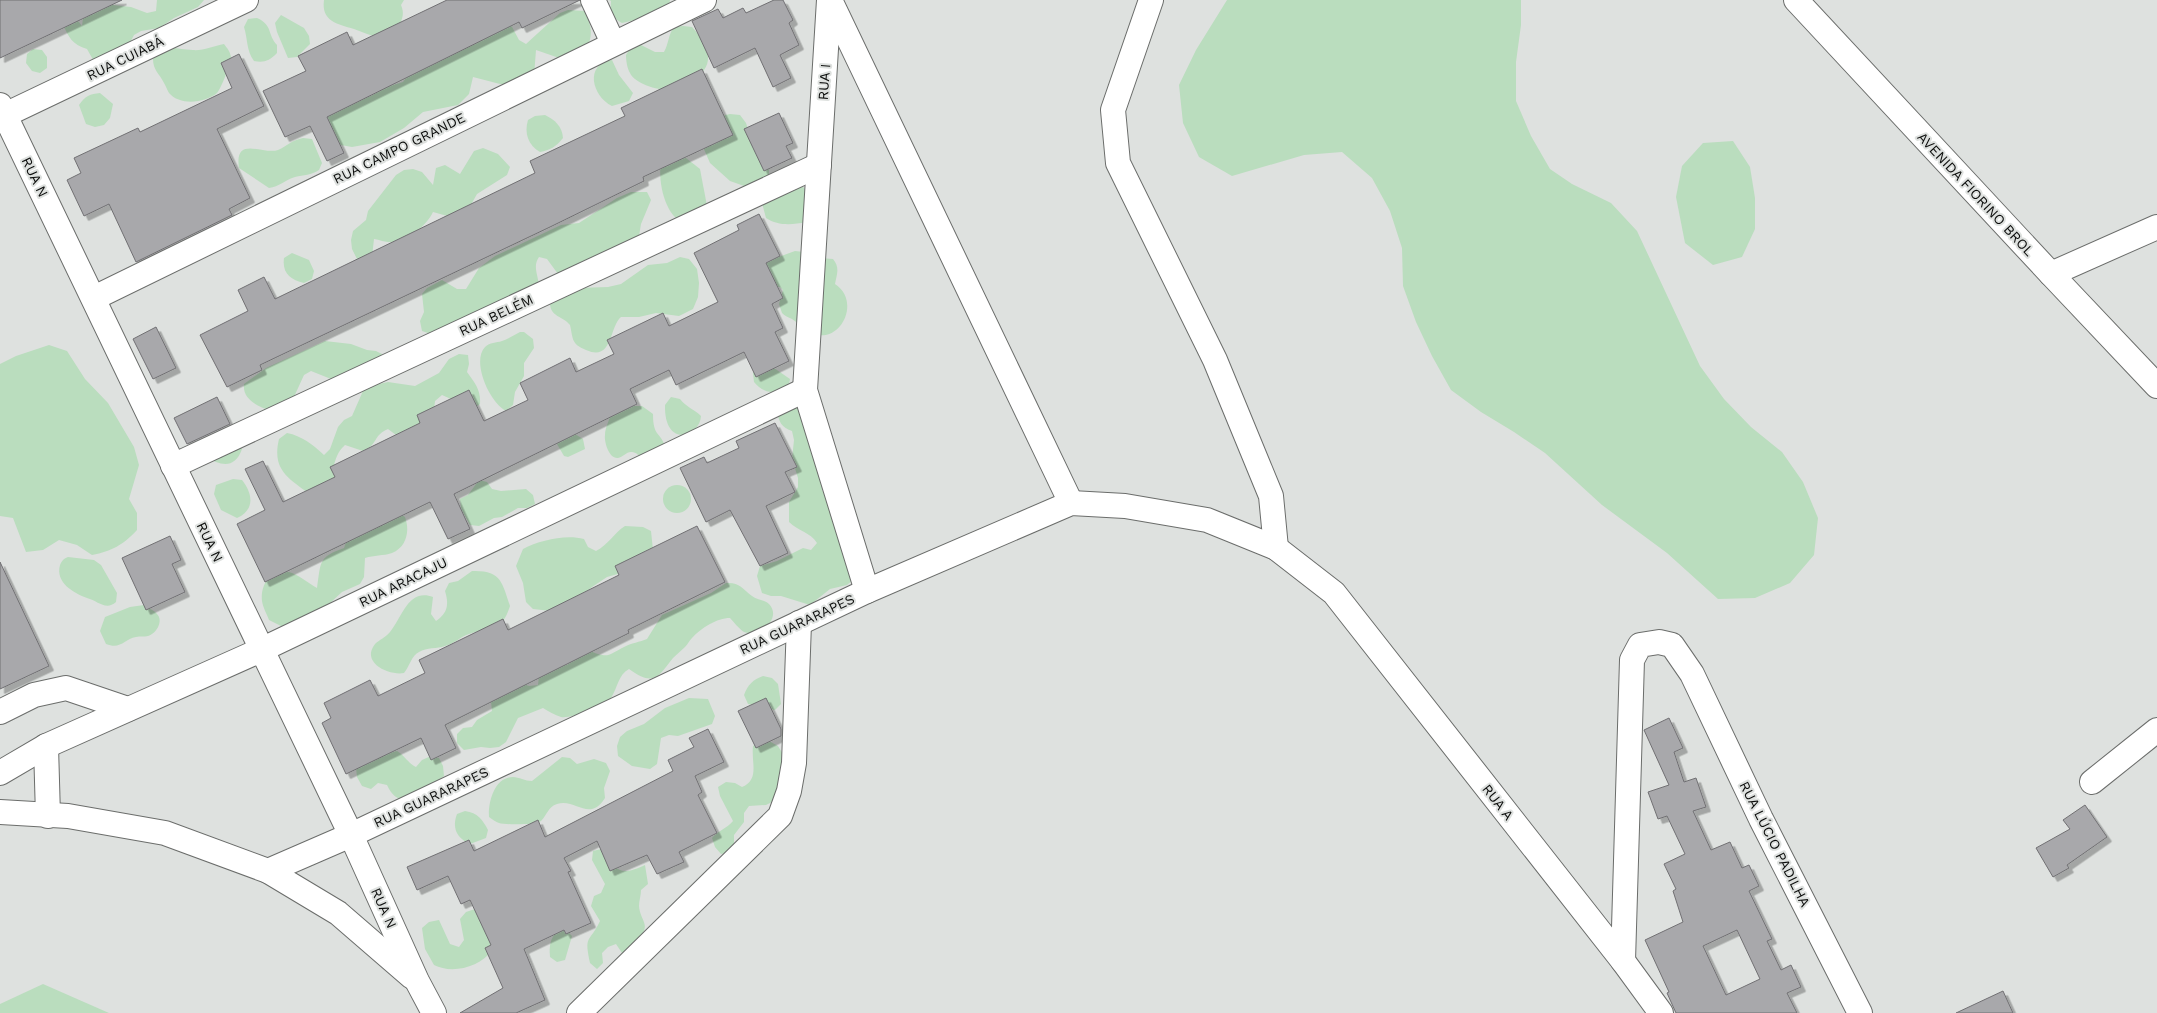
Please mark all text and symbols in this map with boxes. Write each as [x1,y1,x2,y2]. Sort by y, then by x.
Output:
street label: RUA CUIABÁ [84,33,166,83]
street label: RUA I [815,63,833,101]
street label: RUA CAMPO GRANDE [330,109,468,187]
street label: AVENIDA FIORINO BROL [1914,129,2038,259]
street label: RUA N [18,154,52,200]
street label: RUA BELÉM [457,291,535,339]
street label: RUA N [193,519,227,565]
street label: RUA ARACAJU [356,554,450,610]
street label: RUA GUARARAPES [737,590,857,658]
street label: RUA GUARARAPES [371,763,491,831]
street label: RUA LÚCIO PADILHA [1736,779,1814,909]
street label: RUA A [1479,781,1517,823]
street label: RUA N [368,885,400,931]

